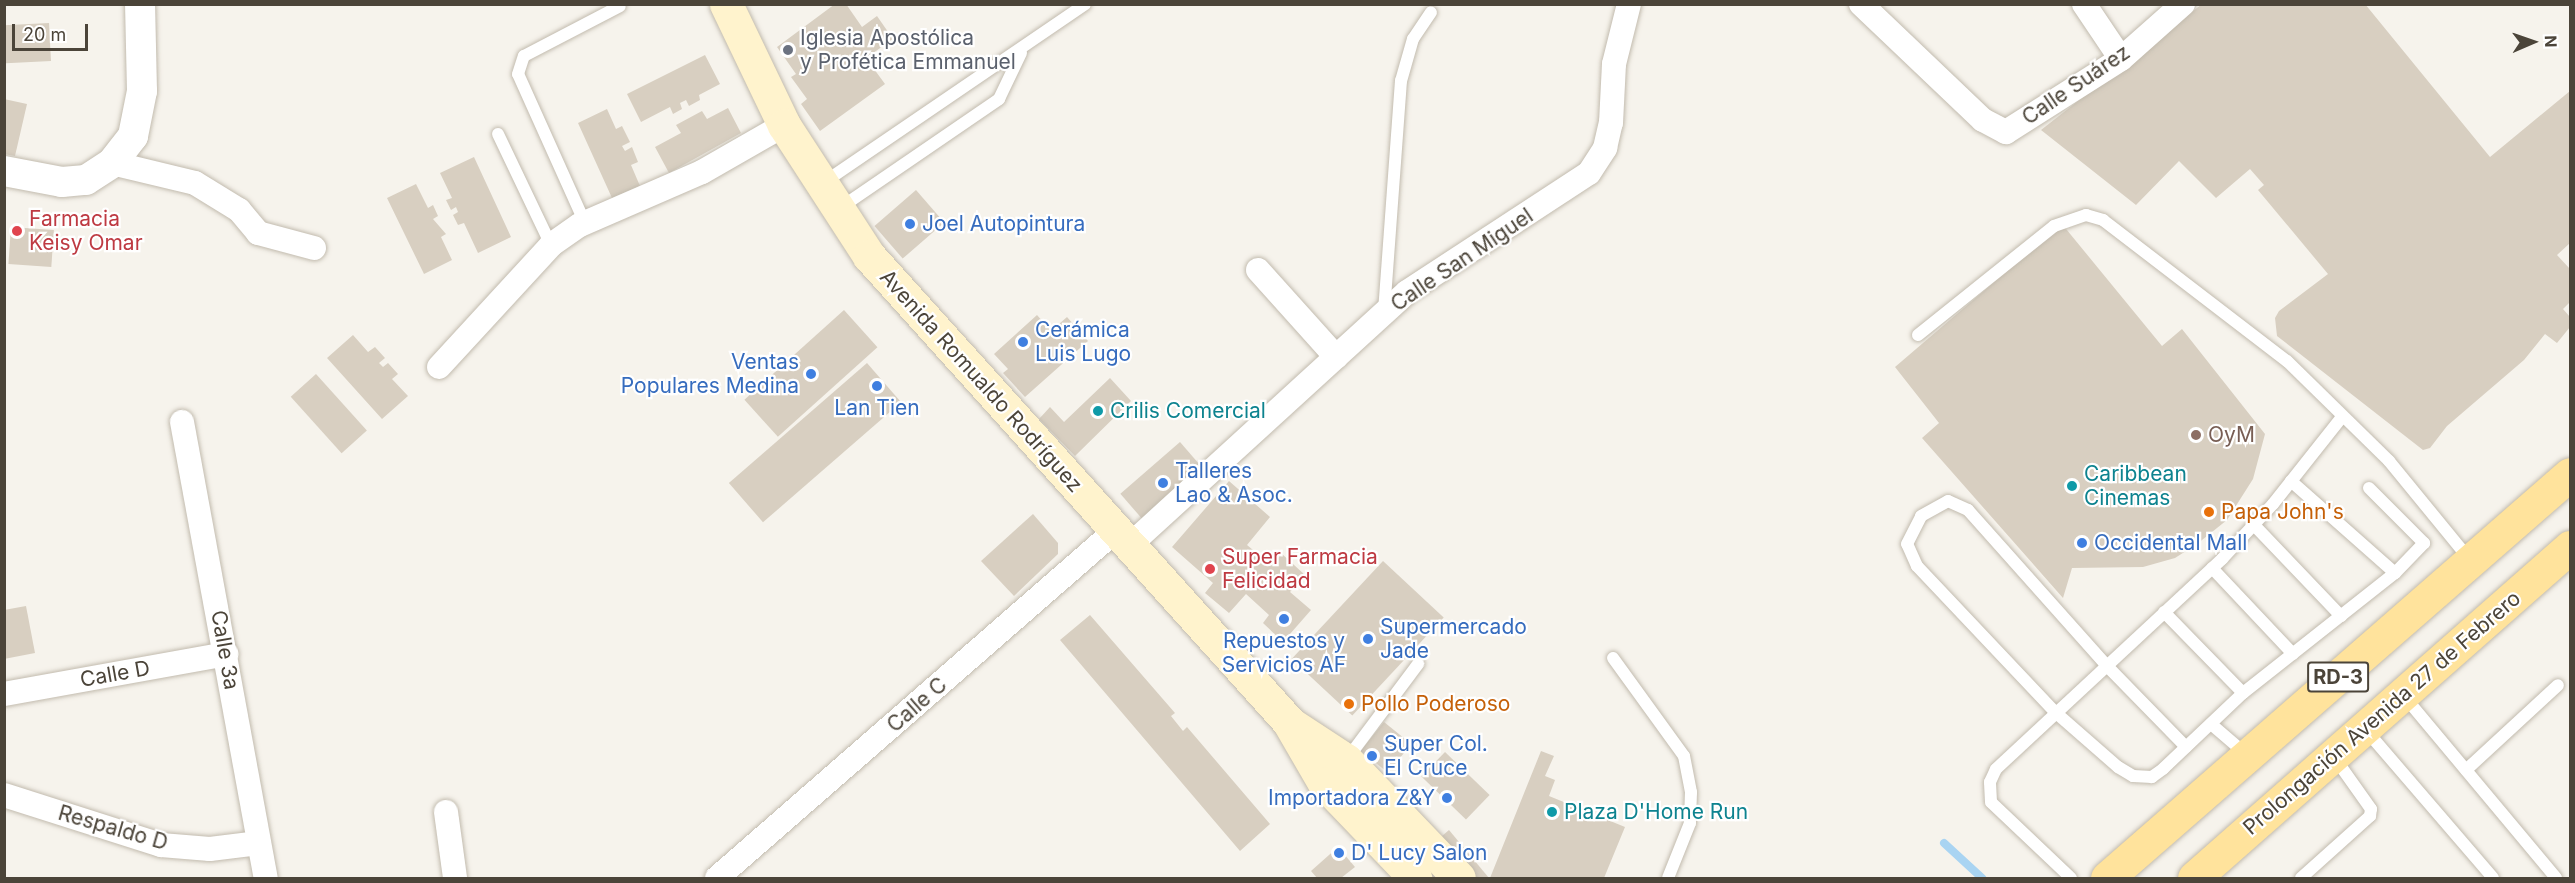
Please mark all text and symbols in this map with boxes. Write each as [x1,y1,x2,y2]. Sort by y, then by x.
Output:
scale bar [15,12,92,50]
north arrow [2503,12,2563,72]
text: 20 m [23,24,66,45]
place label: Iglesia Apostólica y Profética Emmanuel [800,25,1016,75]
text: N [2541,35,2561,48]
street label: Calle Suárez [2017,40,2135,130]
marker: Iglesia Apostólica y Profética Emmanuel [781,43,795,57]
street label: Calle San Miguel [1386,203,1538,317]
place label: Farmacia Keisy Omar [29,206,143,256]
place label: Joel Autopintura [922,211,1085,237]
marker: Joel Autopintura [903,217,917,231]
marker: Farmacia Keisy Omar [10,224,24,238]
street label: Avenida Romualdo Rodríguez [874,265,1088,497]
place label: Cerámica Luis Lugo [1035,317,1131,367]
marker: Cerámica Luis Lugo [1016,335,1030,349]
place label: Ventas Populares Medina [621,349,799,399]
marker: Ventas Populares Medina [804,367,818,381]
marker: Lan Tien [870,379,884,393]
place label: Lan Tien [834,395,920,421]
place label: Crilis Comercial [1110,398,1266,424]
marker: Crilis Comercial [1091,404,1105,418]
place label: OyM [2208,422,2255,448]
marker: OyM [2189,428,2203,442]
place label: Talleres Lao & Asoc. [1175,458,1293,508]
place label: Caribbean Cinemas [2084,461,2187,511]
marker: Talleres Lao & Asoc. [1156,476,1170,490]
marker: Caribbean Cinemas [2065,479,2079,493]
place label: Papa John's [2221,499,2344,525]
marker: Papa John's [2202,505,2216,519]
place label: Occidental Mall [2094,530,2247,556]
marker: Occidental Mall [2075,536,2089,550]
place label: Super Farmacia Felicidad [1222,544,1378,594]
marker: Super Farmacia Felicidad [1203,562,1217,576]
street label: Prolongación Avenida 27 de Febrero [2238,586,2526,840]
street label: Calle 3a [206,608,244,692]
marker: Repuestos y Servicios AF [1277,612,1291,626]
place label: Supermercado Jade [1380,614,1527,664]
place label: Repuestos y Servicios AF [1222,628,1346,678]
marker: Supermercado Jade [1361,632,1375,646]
street label: Calle D [78,655,152,693]
road number: RD-3 [2306,660,2370,694]
street label: Calle C [882,672,952,738]
place label: Pollo Poderoso [1361,691,1510,717]
marker: Pollo Poderoso [1342,697,1356,711]
place label: Super Col. El Cruce [1384,731,1488,781]
marker: Super Col. El Cruce [1365,749,1379,763]
place label: Importadora Z&Y [1268,785,1435,811]
marker: Importadora Z&Y [1440,791,1454,805]
place label: Plaza D'Home Run [1564,799,1748,825]
street label: Respaldo D [55,800,171,856]
marker: Plaza D'Home Run [1545,805,1559,819]
place label: D' Lucy Salon [1351,840,1487,866]
marker: D' Lucy Salon [1332,846,1346,860]

